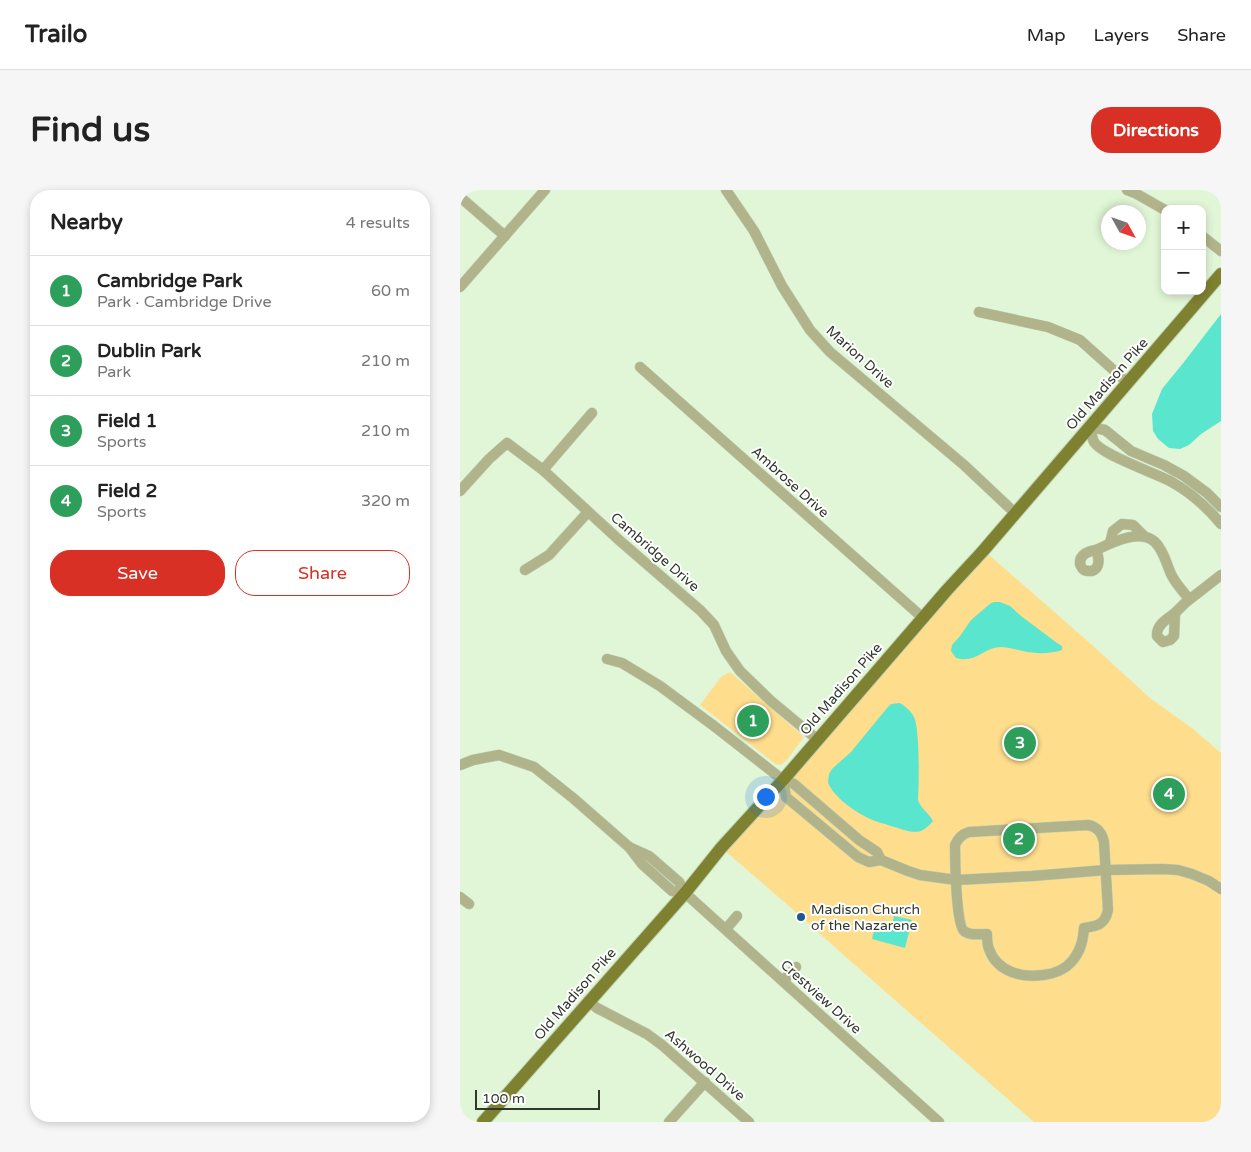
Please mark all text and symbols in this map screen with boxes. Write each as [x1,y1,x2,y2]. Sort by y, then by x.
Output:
text: Trailo [25,20,87,49]
text: Map [1027,24,1066,46]
text: Layers [1094,24,1149,46]
text: Share [1177,24,1226,46]
button: Directions [1091,107,1221,153]
text: Find us [30,109,150,151]
north arrow [1101,205,1146,250]
map controls [1161,205,1206,295]
button: + [1161,205,1206,250]
text: Nearby [50,210,123,235]
text: 4 results [346,213,410,233]
button: − [1161,250,1206,295]
text: Cambridge Park [97,270,243,292]
text: 1 [61,281,71,301]
text: 60 m [371,281,410,301]
text: Park · Cambridge Drive [97,292,271,312]
street label: Marion Drive [823,322,897,392]
street label: Old Madison Pike [1062,334,1152,434]
text: Dublin Park [97,340,201,362]
text: 2 [61,351,71,371]
text: 210 m [361,351,410,371]
text: Park [97,362,131,382]
text: Field 1 [97,410,157,432]
text: 3 [61,421,71,441]
text: 210 m [361,421,410,441]
text: Sports [97,432,146,452]
street label: Ambrose Drive [748,443,832,521]
text: Field 2 [97,480,157,502]
text: 4 [61,491,71,511]
text: 320 m [361,491,410,511]
text: Sports [97,502,146,522]
street label: Cambridge Drive [607,509,703,595]
button: Save [50,550,225,596]
button: Share [235,550,410,596]
street label: Old Madison Pike [796,639,886,739]
pin: 1 [737,702,769,740]
pin: 3 [1004,724,1036,762]
pin: 4 [1153,775,1185,813]
your location [753,784,779,810]
pin: 2 [1003,820,1035,858]
place label: Madison Church of the Nazarene [811,901,920,934]
marker: Madison Church of the Nazarene [795,911,807,923]
street label: Old Madison Pike [530,944,620,1044]
street label: Crestview Drive [777,956,865,1038]
street label: Ashwood Drive [661,1026,749,1104]
scale bar [475,1087,600,1110]
text: 100 m [482,1090,525,1107]

